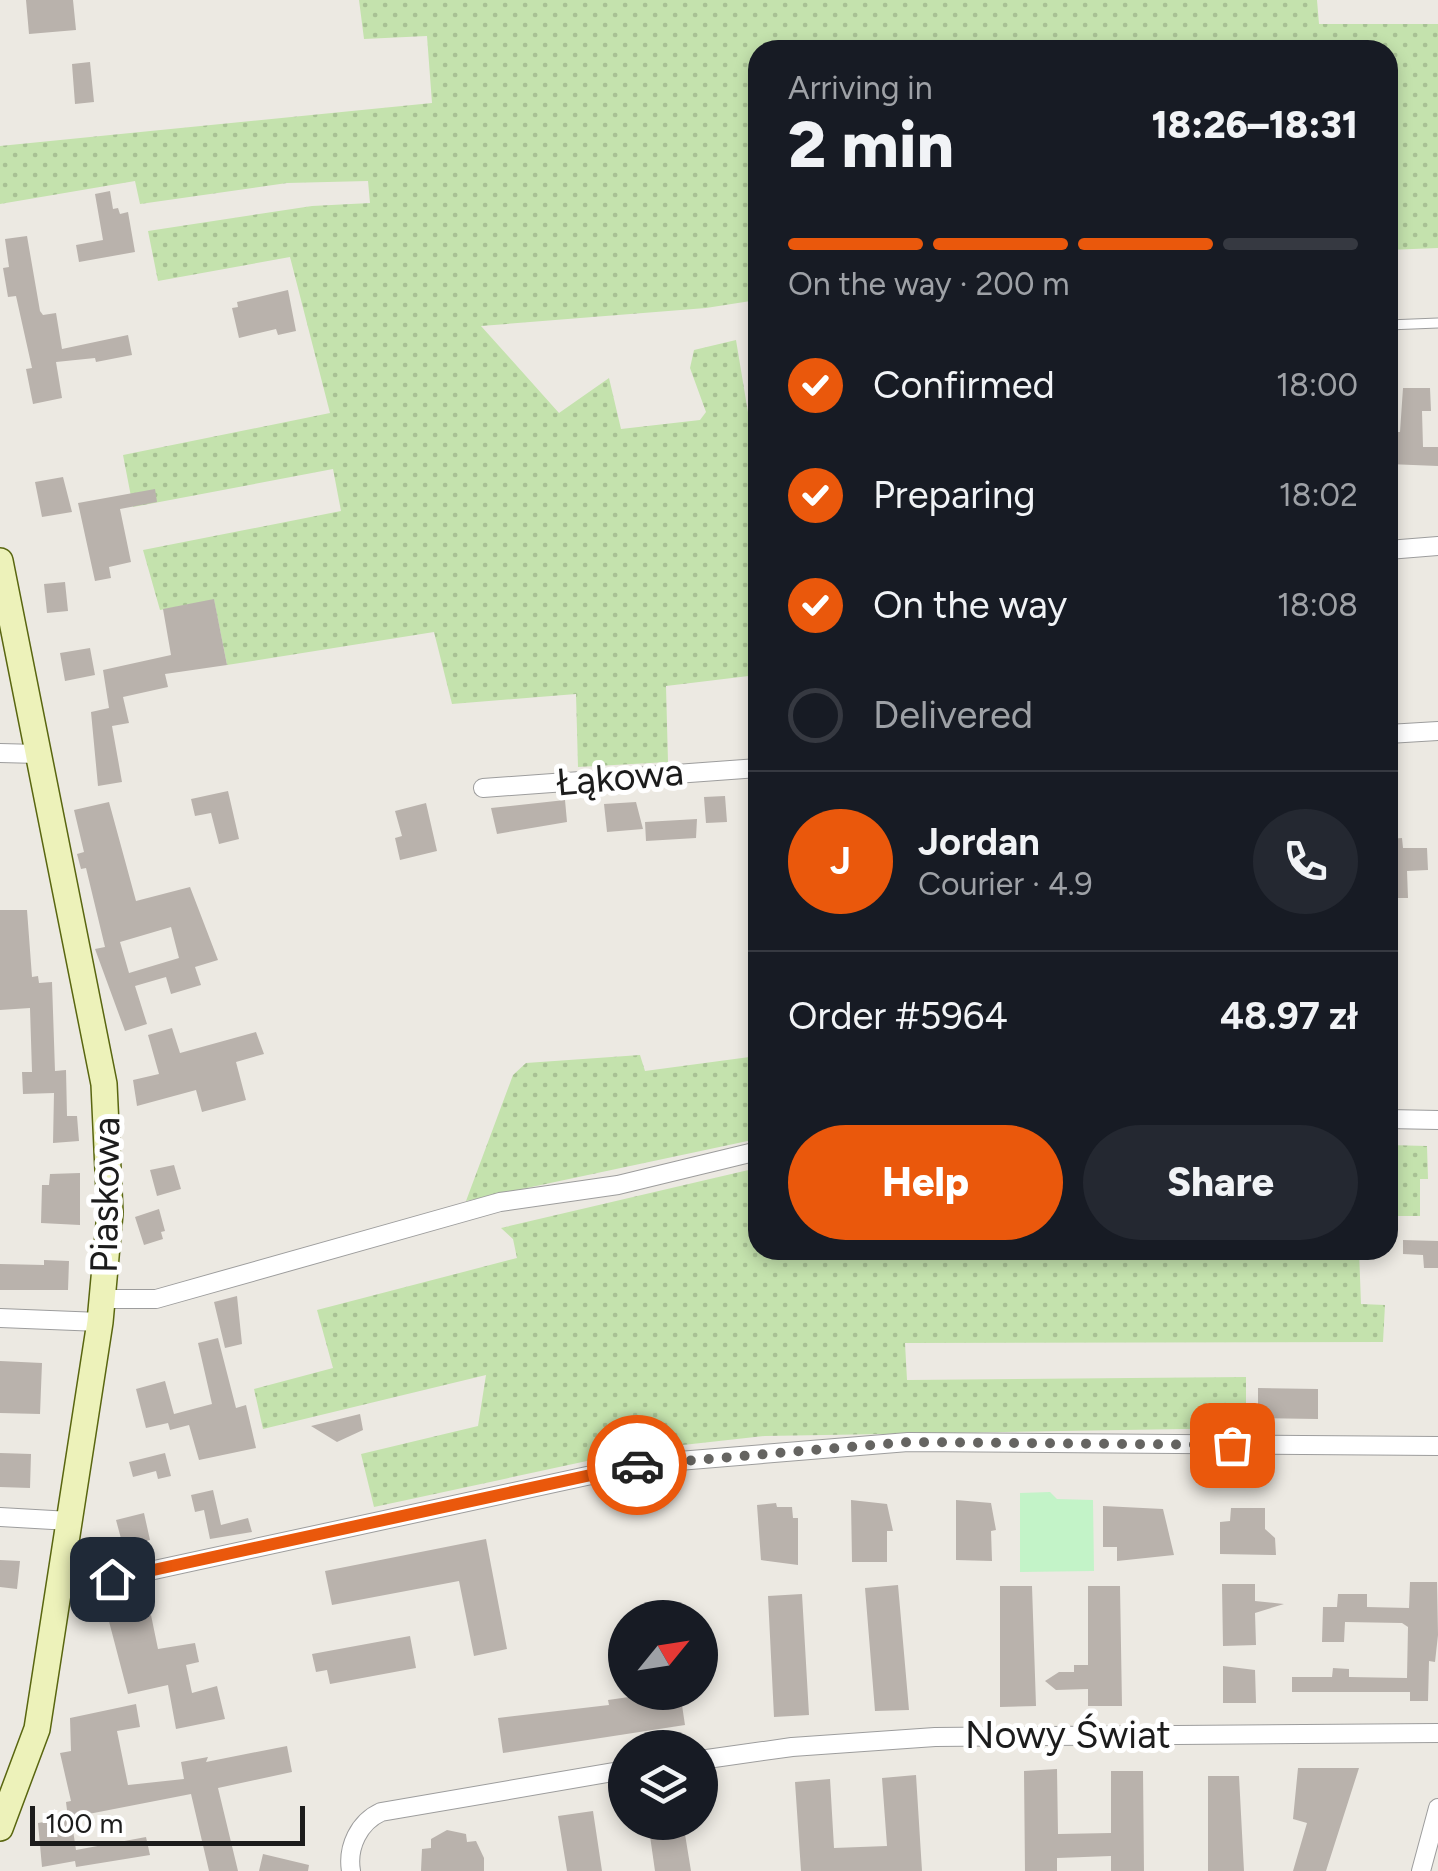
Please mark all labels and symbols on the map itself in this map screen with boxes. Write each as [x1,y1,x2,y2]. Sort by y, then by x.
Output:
street label: Łąkowa [555,749,685,805]
street label: Piaskowa [81,1117,129,1273]
pin [1190,1403,1275,1488]
courier [587,1415,687,1515]
pin [70,1537,155,1622]
north arrow [608,1600,718,1710]
street label: Nowy Świat [965,1712,1171,1758]
scale bar [30,1801,305,1846]

